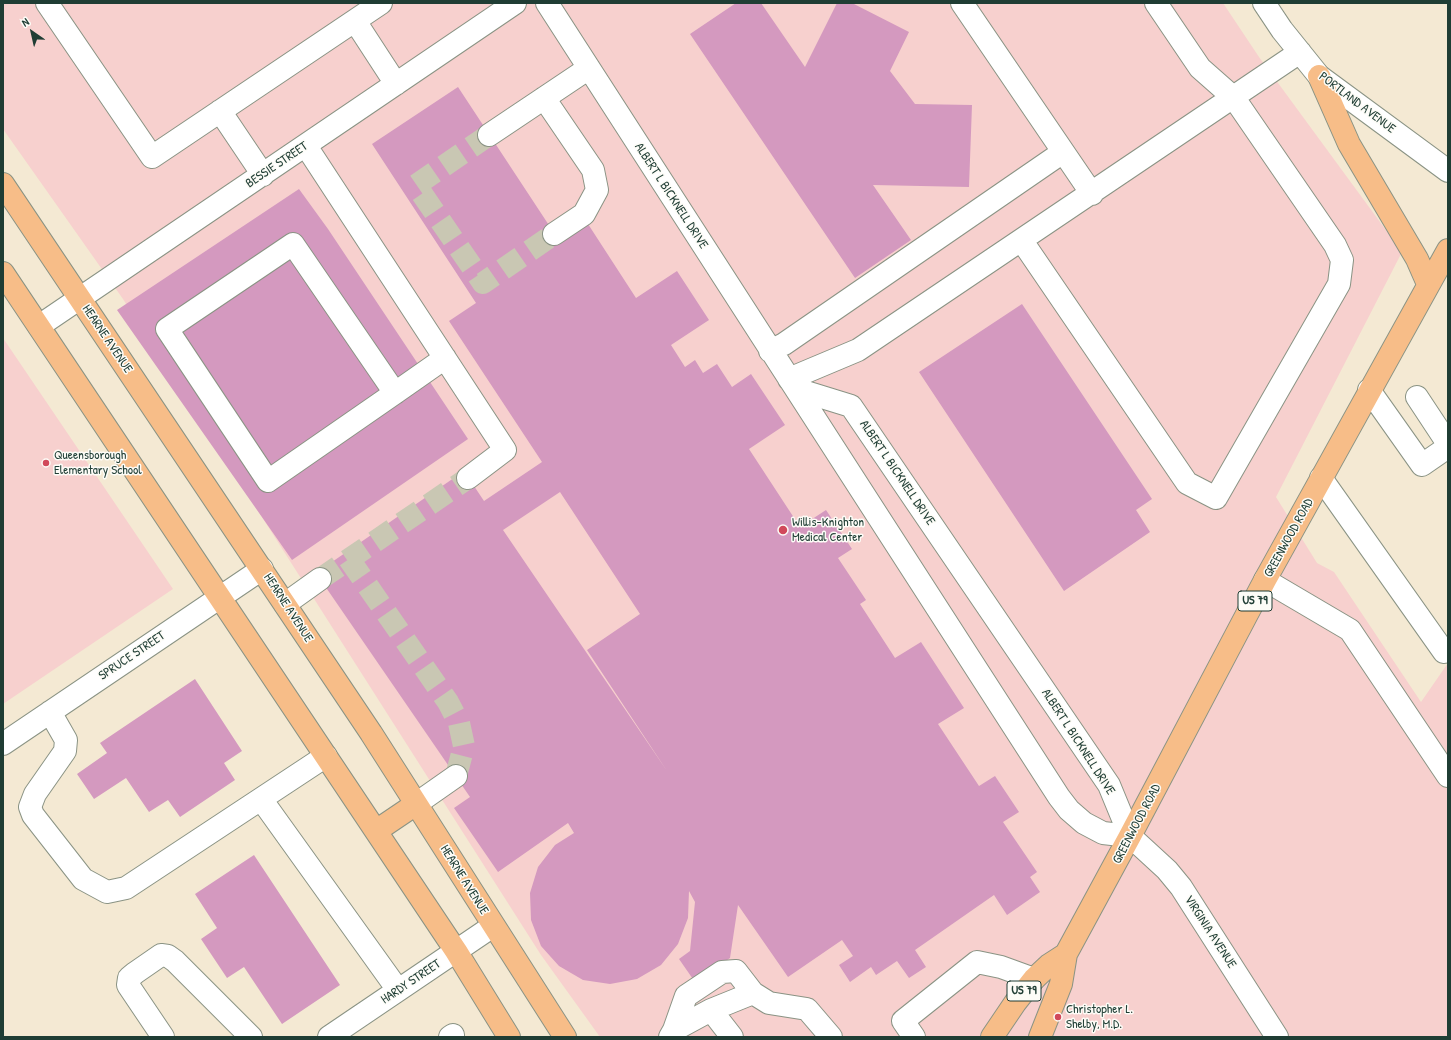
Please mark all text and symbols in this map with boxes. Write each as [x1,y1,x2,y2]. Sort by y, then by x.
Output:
north arrow [12,12,52,52]
text: N [19,15,32,29]
street label: PORTLAND AVENUE [1316,69,1398,137]
street label: BESSIE STREET [243,139,311,191]
street label: ALBERT L BICKNELL DRIVE [631,140,711,252]
street label: HEARNE AVENUE [78,302,136,376]
street label: ALBERT L BICKNELL DRIVE [856,417,938,529]
place label: Queensborough Elementary School [54,448,142,479]
marker: Queensborough Elementary School [41,458,51,468]
street label: GREENWOOD ROAD [1261,496,1317,580]
place label: Willis-Knighton Medical Center [792,515,864,546]
marker: Willis-Knighton Medical Center [777,524,789,536]
street label: HEARNE AVENUE [260,571,316,645]
road number: US 79 [1238,591,1272,611]
street label: SPRUCE STREET [96,628,168,684]
street label: ALBERT L BICKNELL DRIVE [1038,686,1118,798]
street label: GREENWOOD ROAD [1109,782,1165,866]
street label: HEARNE AVENUE [436,842,492,918]
street label: VIRGINIA AVENUE [1181,892,1239,972]
street label: HARDY STREET [378,956,444,1008]
road number: US 79 [1007,981,1041,1001]
place label: Christopher L. Shelby, M.D. [1066,1002,1133,1033]
marker: Christopher L. Shelby, M.D. [1053,1012,1063,1022]

